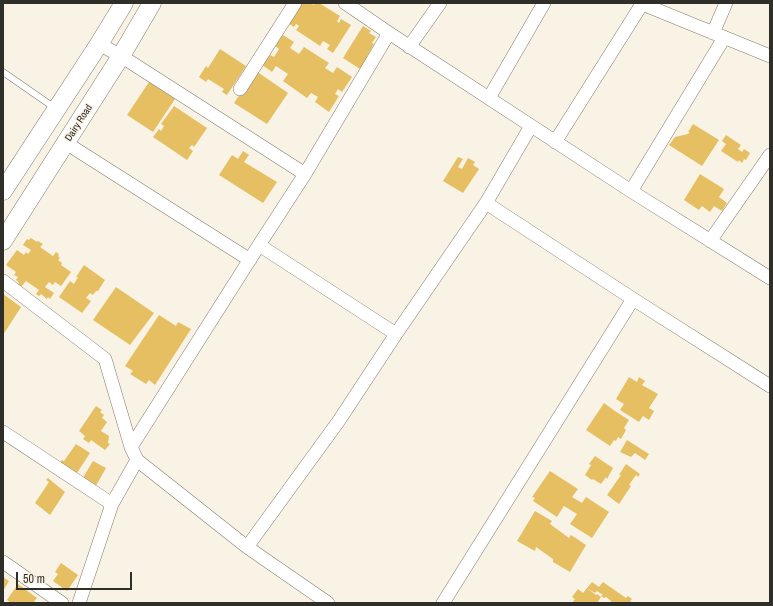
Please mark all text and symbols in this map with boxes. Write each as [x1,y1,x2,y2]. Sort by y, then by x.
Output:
street label: Dairy Road [63,102,95,144]
scale bar [18,564,134,590]
text: 50 m [23,571,45,587]

